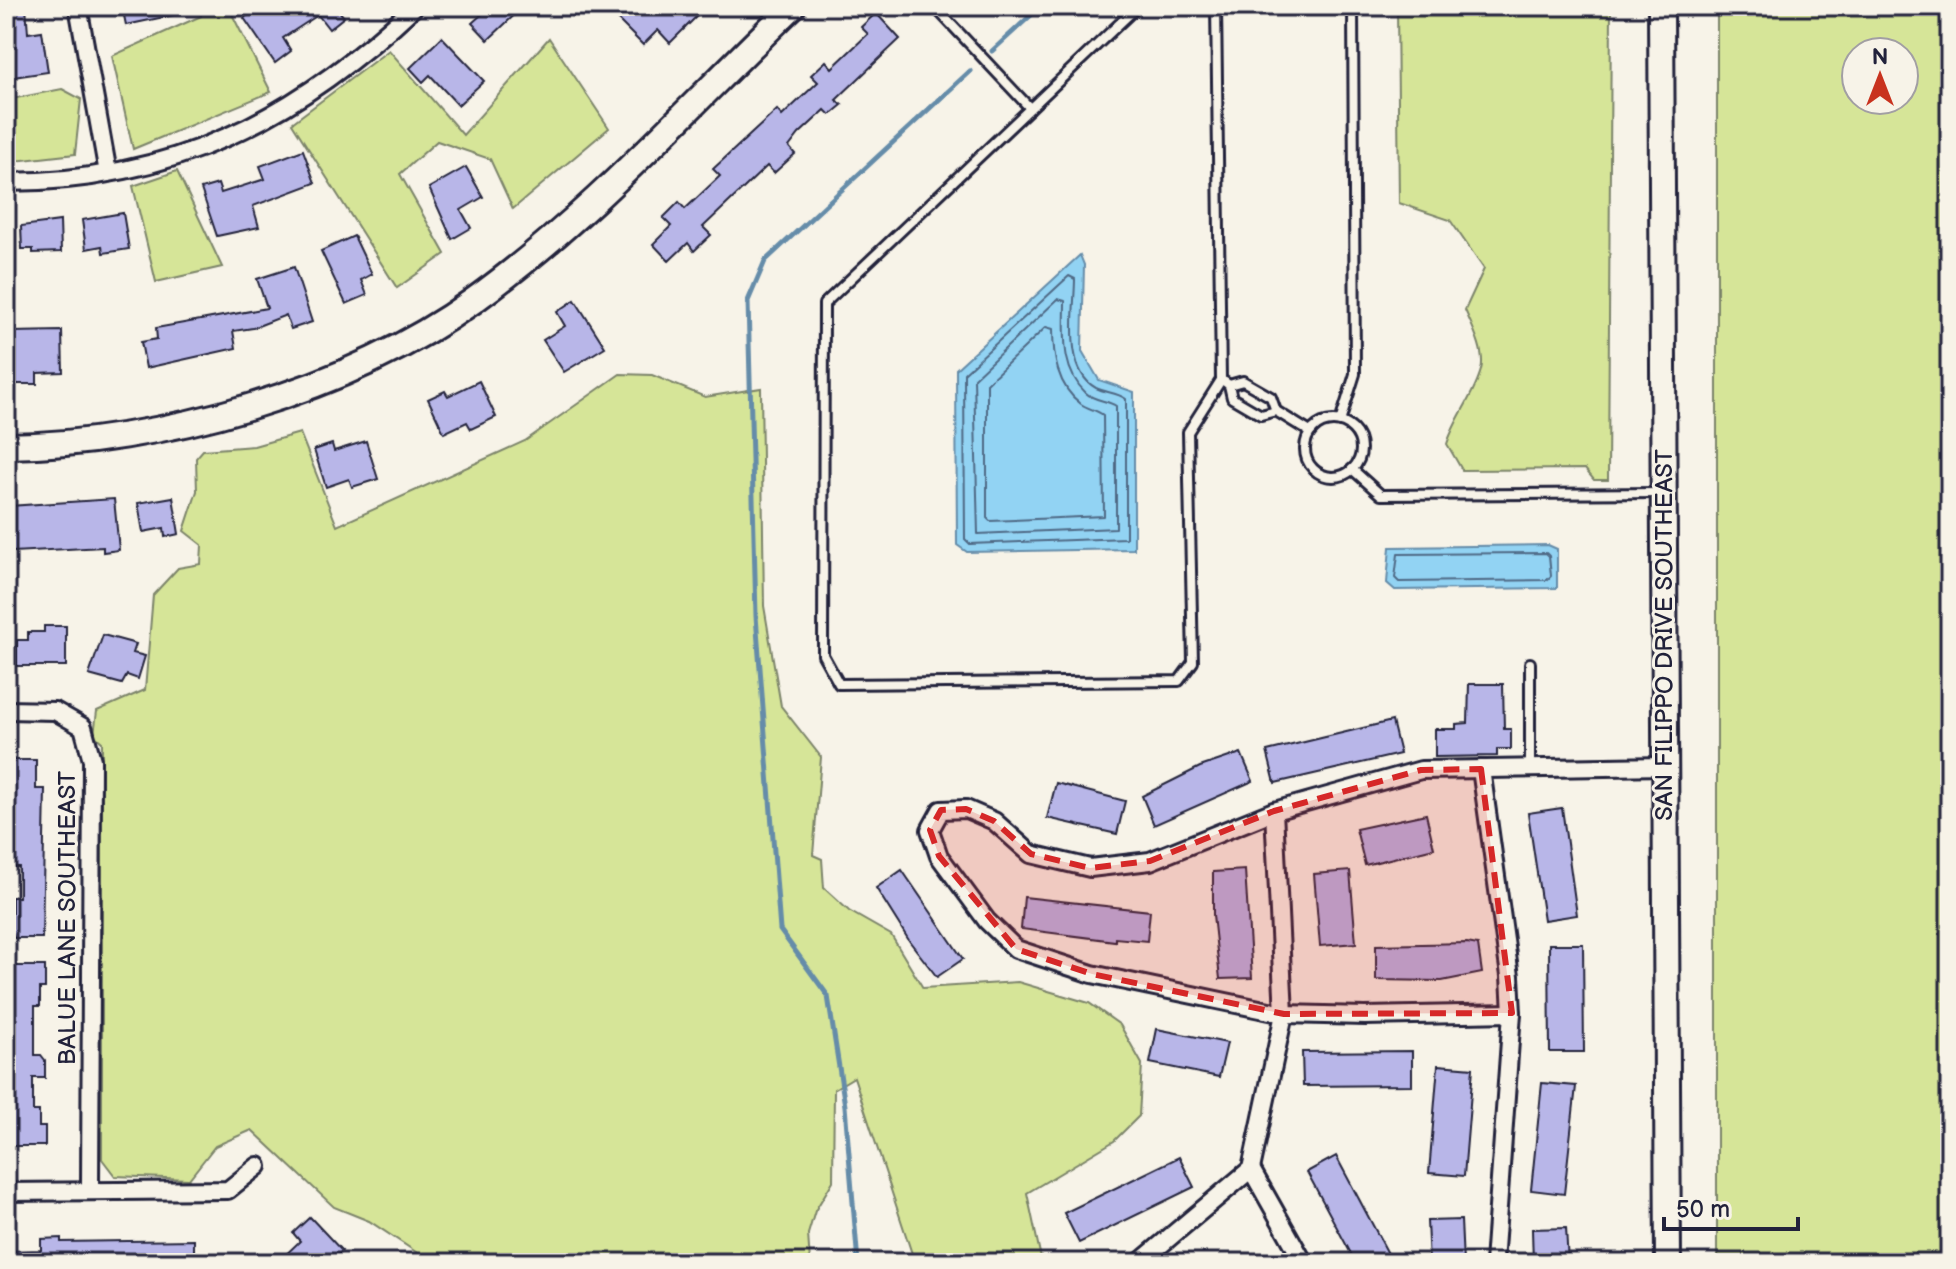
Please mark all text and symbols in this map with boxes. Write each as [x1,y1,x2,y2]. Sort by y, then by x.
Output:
north arrow [1840,36,1920,116]
text: N [1872,44,1888,71]
street label: SAN FILIPPO DRIVE SOUTHEAST [1650,449,1679,821]
street label: BALUE LANE SOUTHEAST [53,770,82,1065]
scale bar [1664,1181,1798,1231]
text: 50 m [1676,1195,1730,1224]

